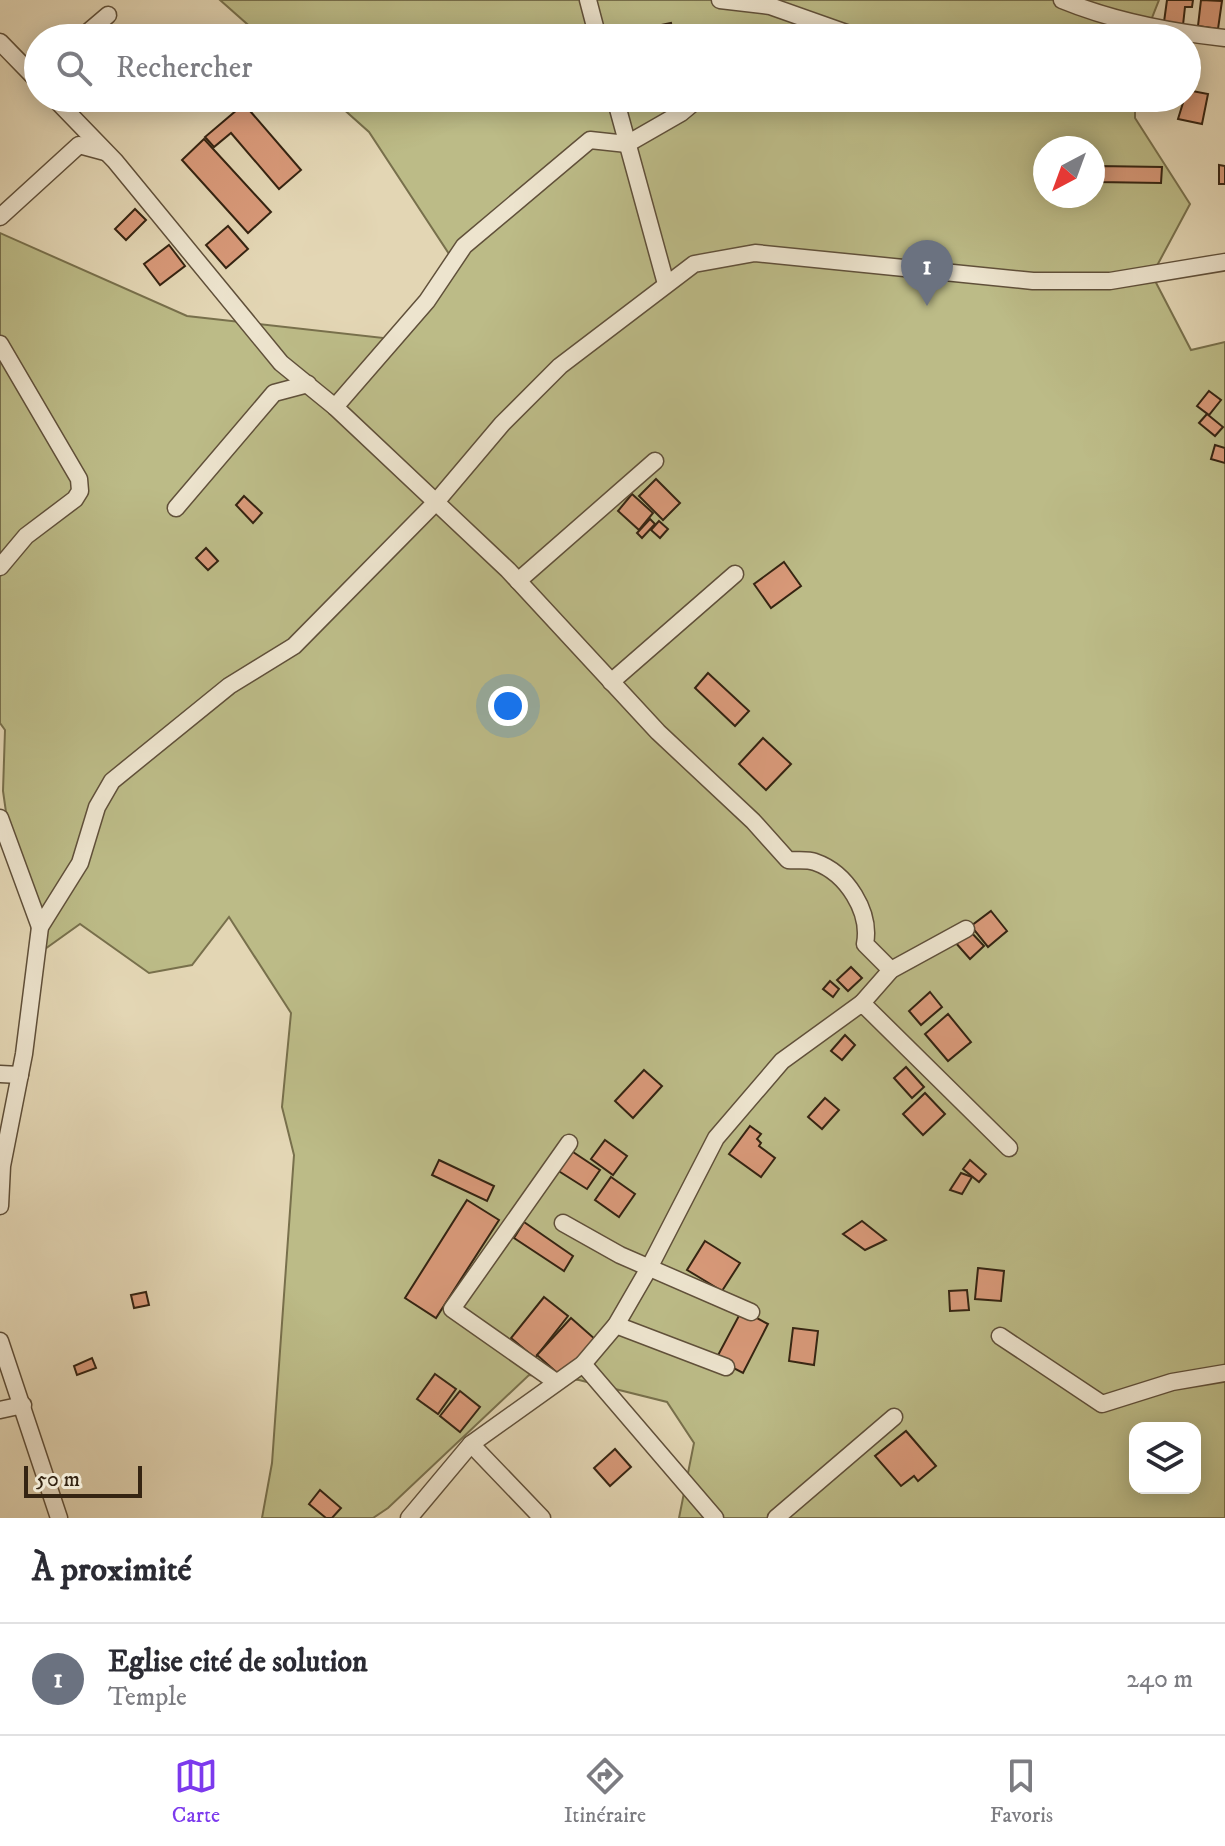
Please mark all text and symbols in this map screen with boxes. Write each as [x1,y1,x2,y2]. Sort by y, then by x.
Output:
search box [24,24,1201,112]
icon: search [52,46,96,90]
text: Rechercher [116,50,252,87]
north arrow [1033,136,1105,208]
pin: 1 [901,240,953,306]
your location [488,686,528,726]
map controls [1129,1422,1201,1494]
button: layers [1129,1422,1201,1494]
scale bar [24,1462,142,1498]
text: 50 m [36,1466,80,1493]
text: À proximité [32,1549,192,1591]
text: Eglise cité de solution [108,1644,368,1681]
text: 1 [53,1663,63,1696]
text: 240 m [1126,1663,1193,1696]
text: Temple [108,1681,187,1714]
tab: Carte [172,1754,220,1829]
tab: Itinéraire [564,1754,646,1829]
tab: Favoris [990,1754,1053,1829]

